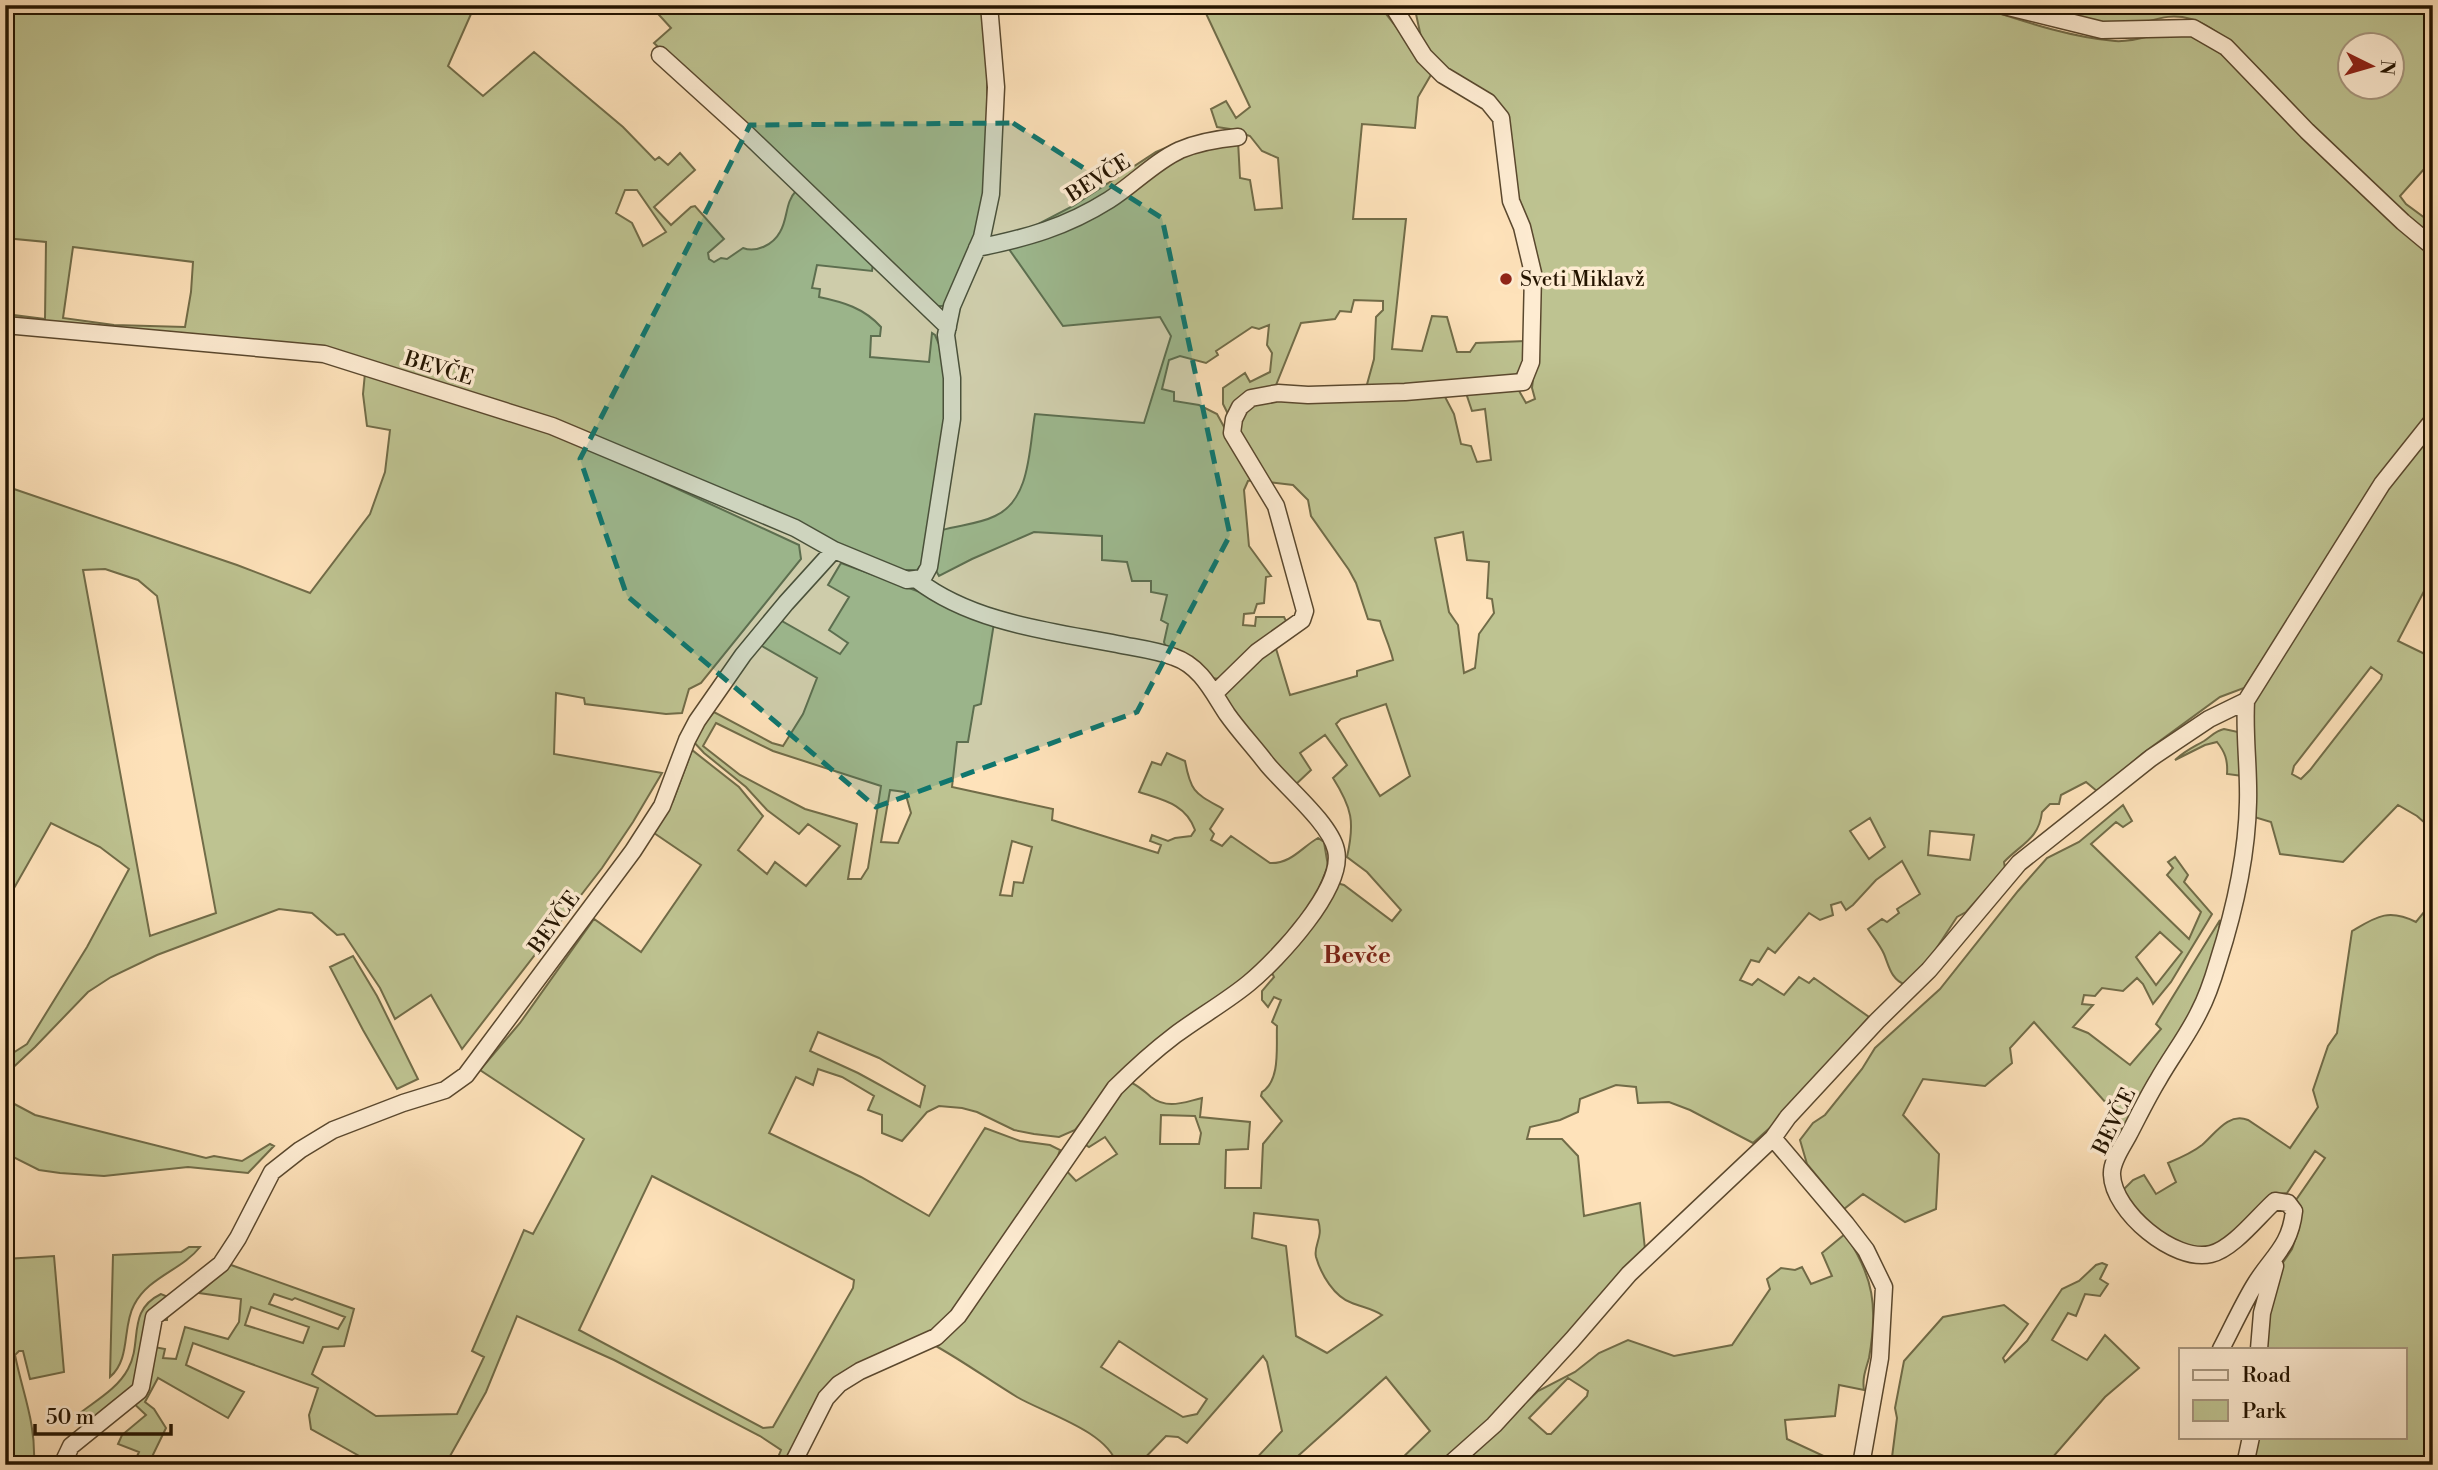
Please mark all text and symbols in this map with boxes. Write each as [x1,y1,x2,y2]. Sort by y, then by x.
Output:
north arrow [2336,32,2406,102]
text: N [2374,59,2400,76]
street label: BEVČE [1059,147,1135,209]
place label: Sveti Miklavž [1520,267,1645,293]
marker: Sveti Miklavž [1498,271,1514,287]
street label: BEVČE [400,343,477,392]
street label: BEVČE [520,885,586,960]
district label: Bevče [1323,941,1391,971]
street label: BEVČE [2085,1083,2142,1160]
legend [2179,1348,2406,1438]
text: Road [2242,1363,2291,1389]
scale bar [35,1393,172,1437]
text: Park [2242,1399,2287,1425]
text: 50 m [46,1405,94,1431]

